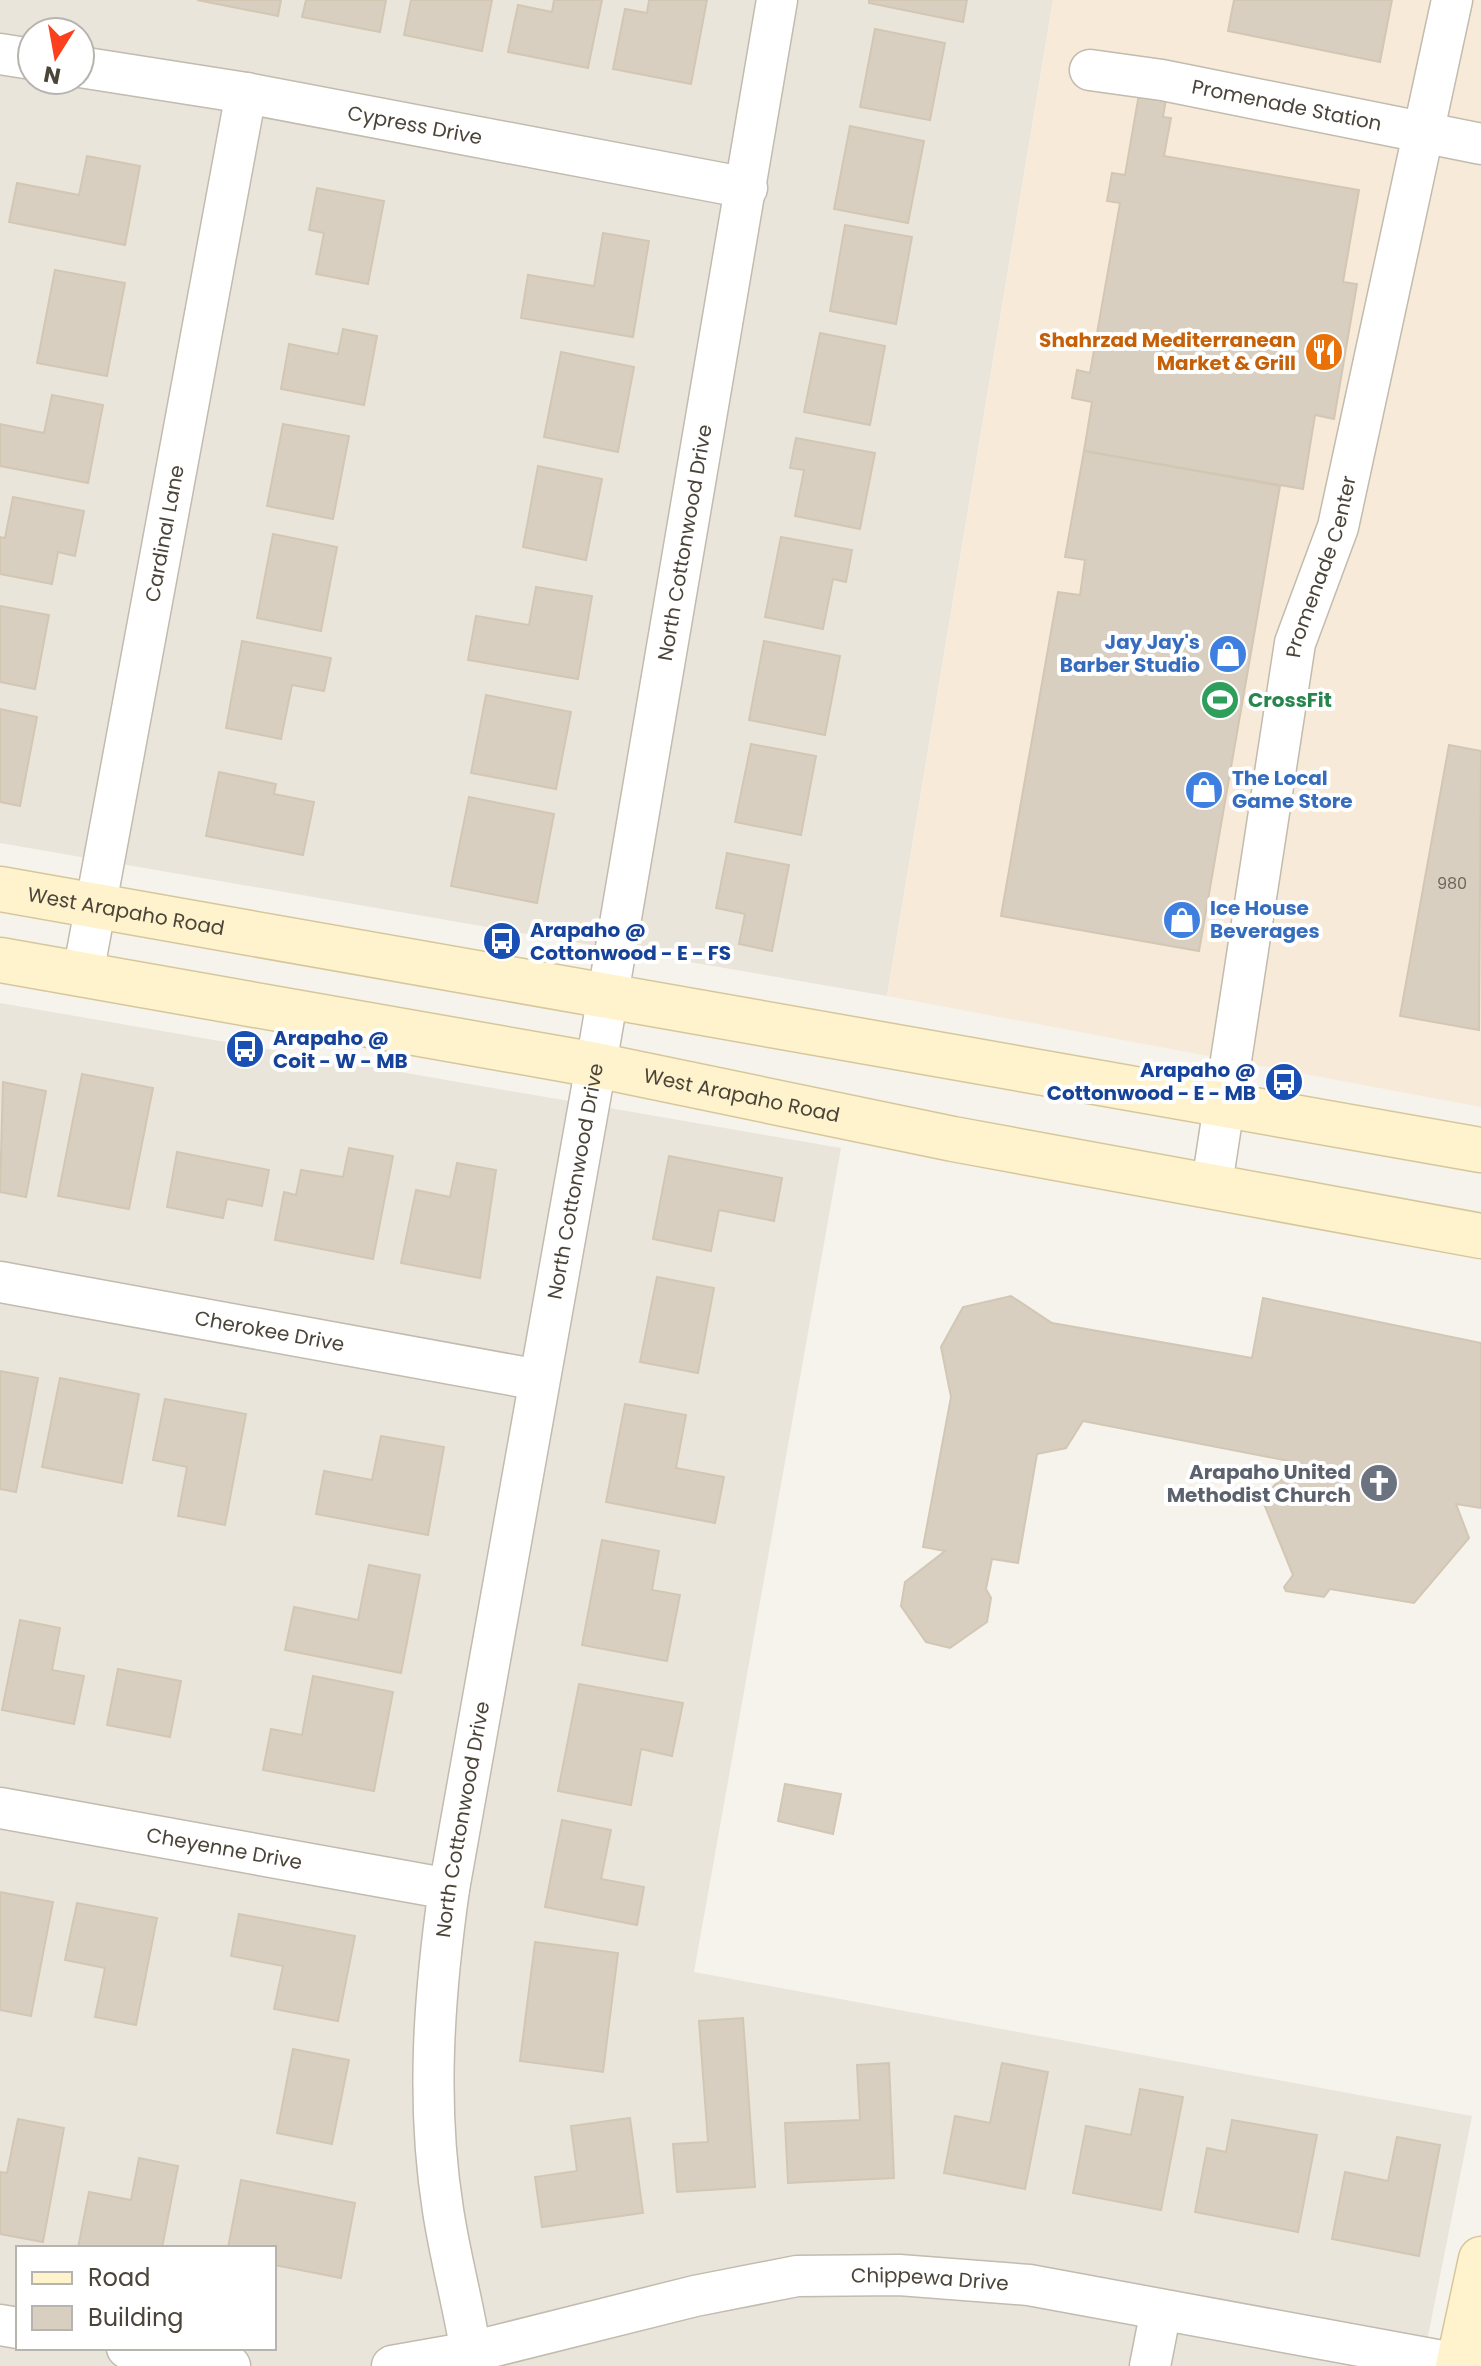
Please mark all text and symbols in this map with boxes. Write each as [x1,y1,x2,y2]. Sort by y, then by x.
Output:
north arrow [16,16,96,96]
text: N [41,58,63,92]
street label: Promenade Station [1189,72,1384,138]
street label: Cypress Drive [345,99,485,152]
place label: Shahrzad Mediterranean Market & Grill [1039,326,1296,377]
restaurant icon: Shahrzad Mediterranean Market & Grill [1303,331,1345,373]
street label: North Cottonwood Drive [651,422,719,663]
street label: Cardinal Lane [138,463,191,604]
street label: Promenade Center [1279,473,1363,659]
place label: Jay Jay's Barber Studio [1060,628,1200,679]
shop icon: Jay Jay's Barber Studio [1207,633,1249,675]
sports icon: CrossFit [1199,679,1241,721]
place label: CrossFit [1248,686,1332,714]
place label: The Local Game Store [1232,764,1353,815]
shop icon: The Local Game Store [1183,769,1225,811]
house number: 980 [1437,872,1467,895]
street label: West Arapaho Road [25,880,227,942]
place label: Ice House Beverages [1210,894,1320,945]
shop icon: Ice House Beverages [1161,899,1203,941]
place label: Arapaho @ Cottonwood - E - FS [530,916,731,967]
bus stop icon: Arapaho @ Cottonwood - E - FS [481,920,523,962]
place label: Arapaho @ Coit - W - MB [273,1024,408,1075]
bus stop icon: Arapaho @ Coit - W - MB [224,1028,266,1070]
place label: Arapaho @ Cottonwood - E - MB [1047,1056,1256,1107]
street label: North Cottonwood Drive [540,1061,610,1302]
street label: West Arapaho Road [641,1061,842,1129]
bus stop icon: Arapaho @ Cottonwood - E - MB [1263,1061,1305,1103]
street label: Cherokee Drive [193,1304,347,1358]
place label: Arapaho United Methodist Church [1167,1458,1351,1509]
church icon: Arapaho United Methodist Church [1358,1462,1400,1504]
street label: North Cottonwood Drive [429,1699,496,1939]
street label: Cheyenne Drive [144,1821,305,1876]
legend [16,2246,276,2350]
text: Road [88,2261,150,2294]
street label: Chippewa Drive [851,2261,1010,2297]
text: Building [88,2301,184,2334]

